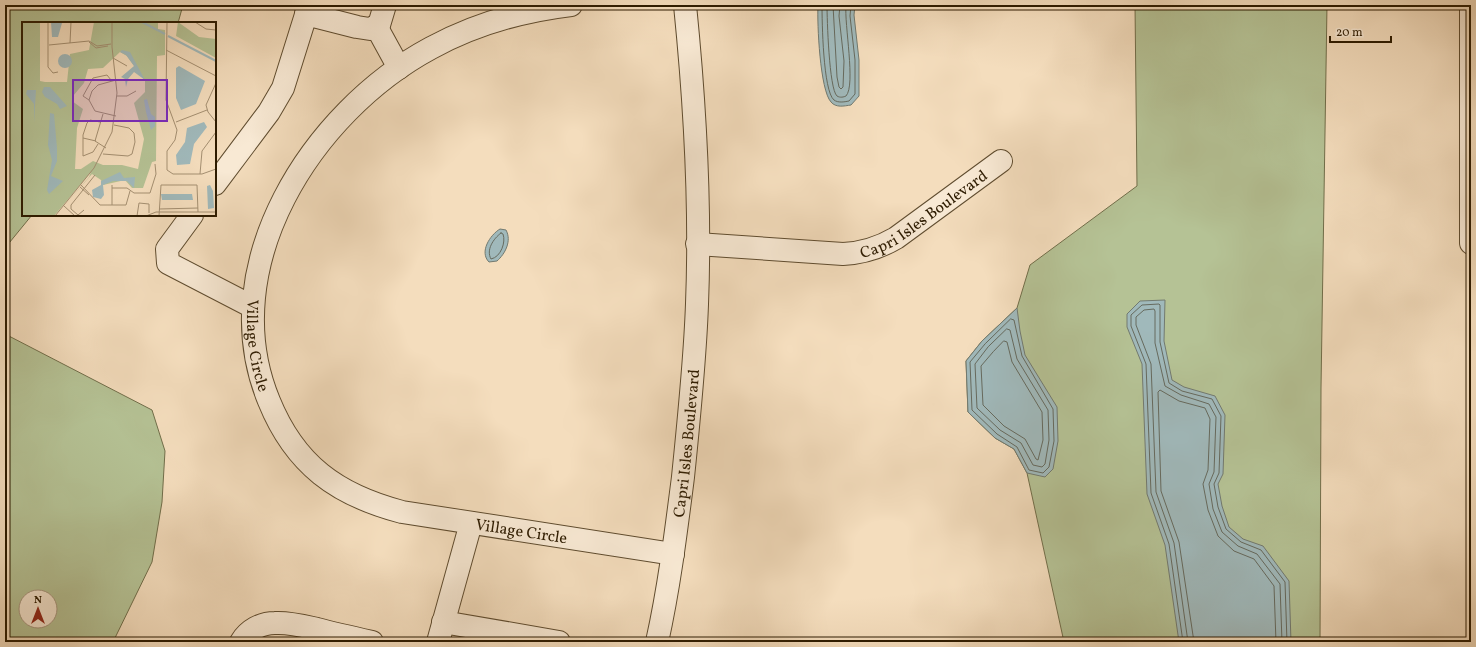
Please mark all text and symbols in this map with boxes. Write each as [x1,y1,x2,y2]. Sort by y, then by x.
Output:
scale bar [1330,18,1391,44]
inset map [22,22,216,216]
text: 20 m [1336,25,1363,41]
street label: Capri Isles Boulevard [858,165,993,265]
street label: Village Circle [240,299,274,395]
street label: Capri Isles Boulevard [669,368,706,519]
street label: Village Circle [474,515,569,550]
north arrow [18,589,58,629]
text: N [34,593,42,608]

